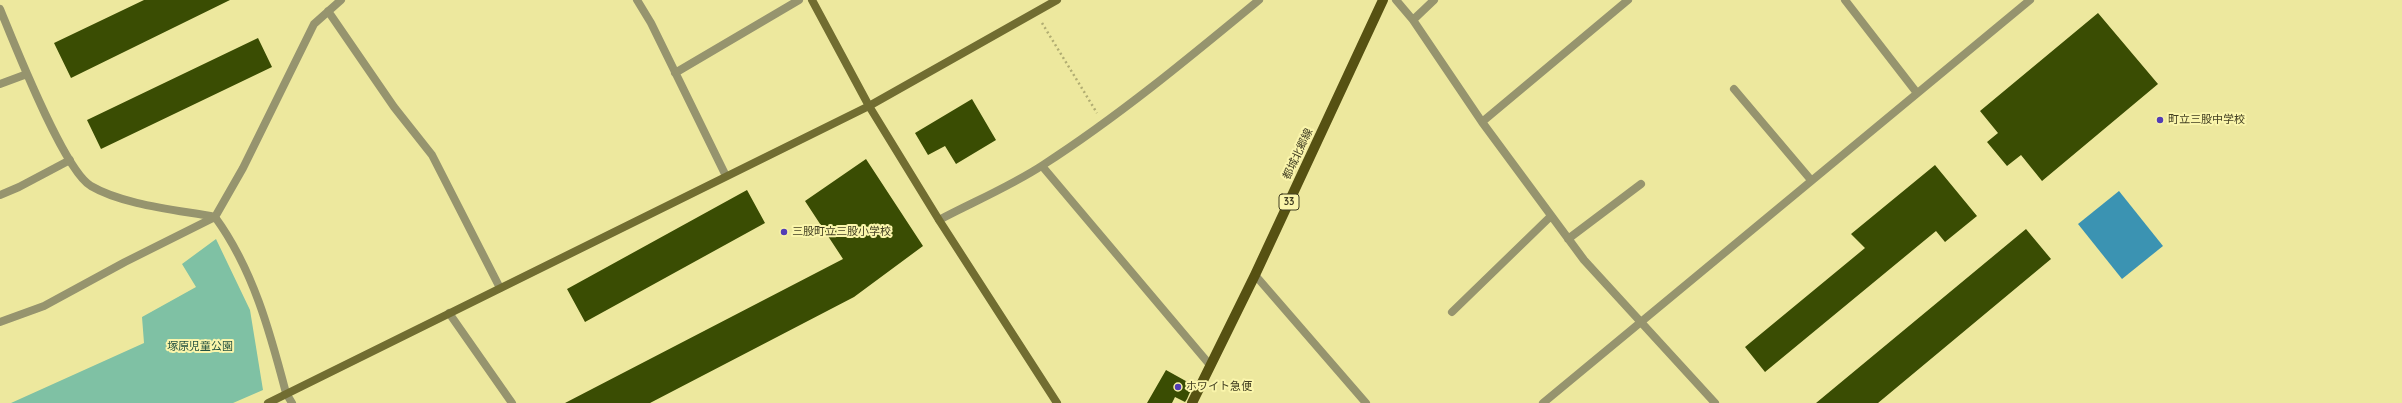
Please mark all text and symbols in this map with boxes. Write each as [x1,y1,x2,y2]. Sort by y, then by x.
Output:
place label: 町立三股中学校 [2168,113,2245,127]
marker: 町立三股中学校 [2155,115,2165,125]
street label: 都城北郷線 [1280,126,1316,182]
road number: 33 [1279,194,1299,210]
place label: 三股町立三股小学校 [792,225,891,239]
marker: 三股町立三股小学校 [779,227,789,237]
park label: 塚原児童公園 [167,340,233,354]
place label: ホワイト急便 [1186,380,1252,394]
marker: ホワイト急便 [1173,382,1183,392]

